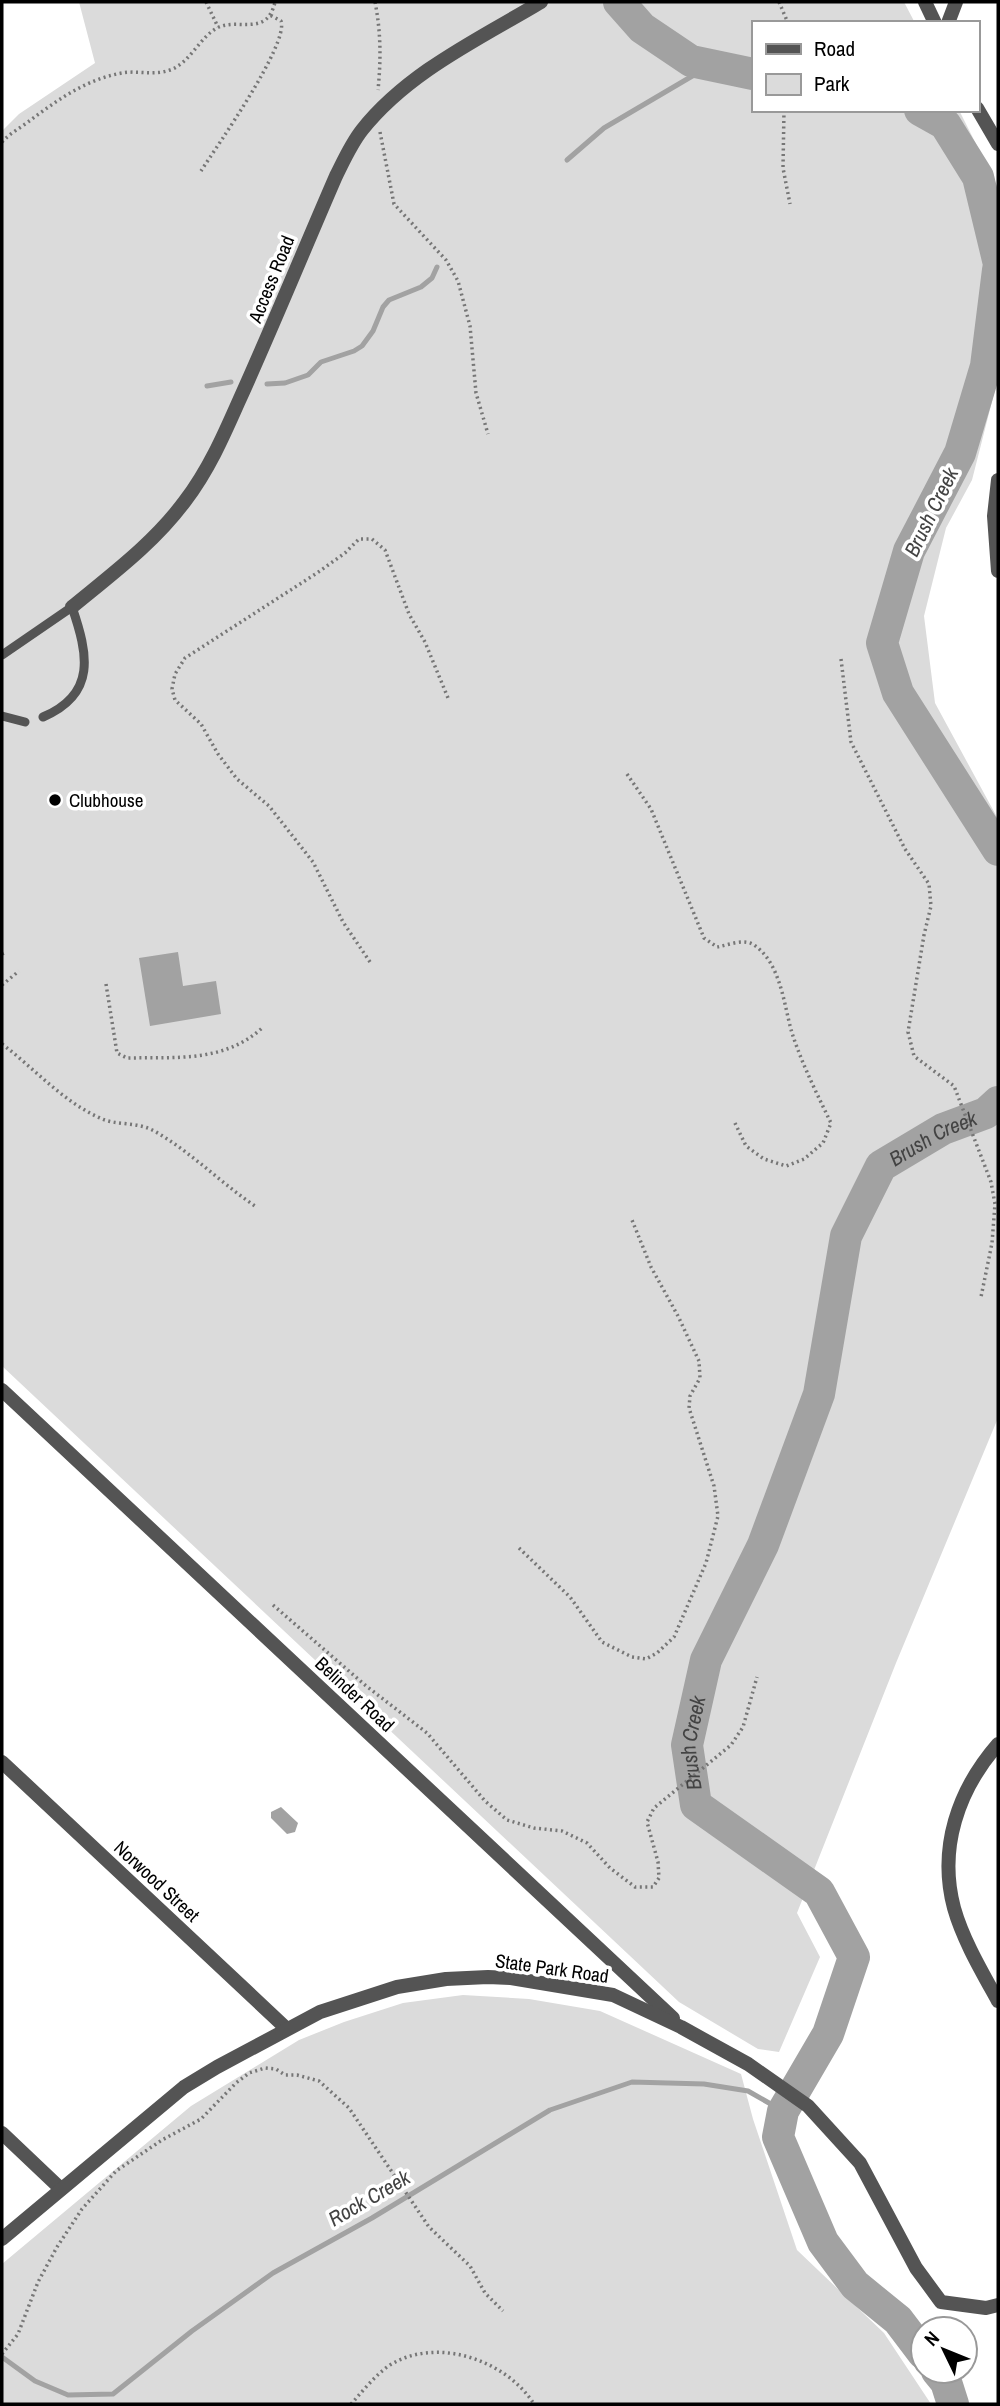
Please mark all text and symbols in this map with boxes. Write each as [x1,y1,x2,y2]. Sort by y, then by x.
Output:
legend [752,21,979,112]
text: Road [814,34,855,63]
text: Park [814,69,850,98]
street label: Access Road [241,232,300,327]
water label: Brush Creek [897,461,966,561]
place label: Clubhouse [69,787,143,813]
marker: Clubhouse [47,792,63,808]
water label: Brush Creek [883,1103,982,1173]
street label: Belinder Road [310,1651,400,1737]
water label: Brush Creek [673,1692,712,1792]
street label: Norwood Street [109,1835,206,1928]
street label: State Park Road [494,1947,610,1989]
water label: Rock Creek [323,2162,416,2233]
north arrow [909,2315,979,2385]
text: N [918,2325,945,2351]

